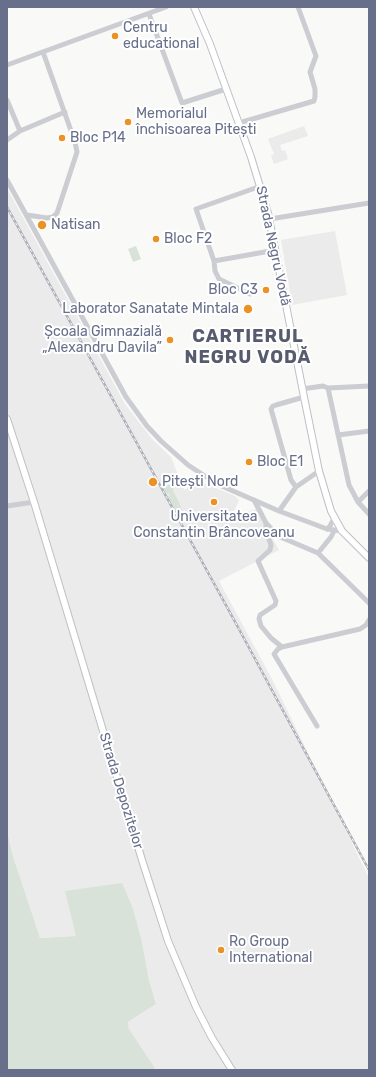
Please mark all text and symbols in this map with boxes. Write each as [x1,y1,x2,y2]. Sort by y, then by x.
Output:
place label: Centru educational [123,20,199,52]
marker: Centru educational [110,31,120,41]
place label: Memorialul închisoarea Pitești [136,106,256,138]
marker: Memorialul închisoarea Pitești [123,117,133,127]
place label: Bloc P14 [70,130,126,146]
marker: Bloc P14 [57,133,67,143]
street label: Strada Negru Vodă [252,184,294,308]
place label: Natisan [51,217,101,233]
marker: Natisan [36,219,48,231]
place label: Bloc F2 [164,231,212,247]
marker: Bloc F2 [151,234,161,244]
place label: Bloc C3 [208,282,258,298]
marker: Bloc C3 [261,285,271,295]
place label: Laborator Sanatate Mintala [62,301,239,317]
marker: Laborator Sanatate Mintala [242,303,254,315]
place label: Școala Gimnazială „Alexandru Davila” [42,324,162,356]
district label: CARTIERUL NEGRU VODĂ [184,326,312,368]
marker: Școala Gimnazială „Alexandru Davila” [165,335,175,345]
place label: Bloc E1 [257,454,303,470]
marker: Bloc E1 [244,457,254,467]
place label: Pitești Nord [162,474,238,490]
marker: Pitești Nord [147,476,159,488]
marker: Universitatea Constantin Brâncoveanu [209,497,219,507]
place label: Universitatea Constantin Brâncoveanu [133,509,295,542]
street label: Strada Depozitelor [95,731,147,851]
place label: Ro Group International [229,934,312,966]
marker: Ro Group International [216,945,226,955]

